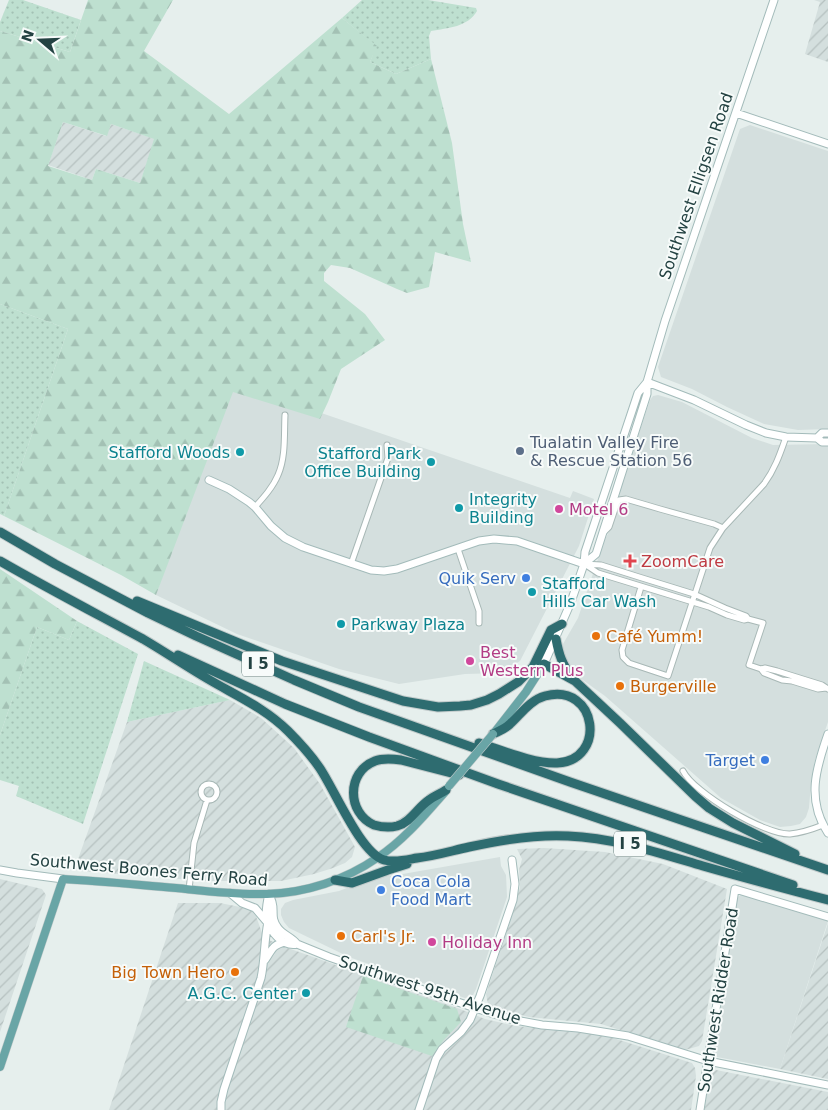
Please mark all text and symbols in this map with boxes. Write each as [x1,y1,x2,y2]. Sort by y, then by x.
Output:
north arrow [15,15,65,65]
text: N [18,28,37,44]
street label: Southwest Elligsen Road [655,90,737,282]
place label: Tualatin Valley Fire & Rescue Station 56 [529,433,692,470]
place label: Stafford Woods [108,443,230,462]
place label: Stafford Park Office Building [304,444,422,481]
marker: Tualatin Valley Fire & Rescue Station 56 [514,445,526,457]
marker: Stafford Woods [234,446,246,458]
marker: Stafford Park Office Building [425,456,437,468]
place label: Integrity Building [469,490,537,527]
place label: Motel 6 [569,500,628,519]
marker: Integrity Building [453,502,465,514]
marker: Motel 6 [553,503,565,515]
place label: ZoomCare [641,552,724,571]
marker: ZoomCare [623,554,637,568]
place label: Quik Serv [438,569,516,588]
marker: Quik Serv [520,572,532,584]
place label: Stafford Hills Car Wash [542,574,657,611]
marker: Stafford Hills Car Wash [526,586,538,598]
place label: Parkway Plaza [351,615,465,634]
marker: Parkway Plaza [335,618,347,630]
place label: Café Yumm! [606,627,703,646]
marker: Café Yumm! [590,630,602,642]
place label: Best Western Plus [480,643,583,680]
road number: I 5 [242,652,274,676]
marker: Best Western Plus [464,655,476,667]
place label: Burgerville [630,677,717,696]
marker: Burgerville [614,680,626,692]
place label: Target [705,751,755,770]
marker: Target [759,754,771,766]
road number: I 5 [614,832,646,856]
street label: Southwest Boones Ferry Road [29,850,269,890]
place label: Coca Cola Food Mart [391,872,471,909]
marker: Coca Cola Food Mart [375,884,387,896]
street label: Southwest Ridder Road [694,906,742,1094]
place label: Carl's Jr. [351,927,416,946]
marker: Carl's Jr. [335,930,347,942]
place label: Holiday Inn [442,933,532,952]
marker: Holiday Inn [426,936,438,948]
street label: Southwest 95th Avenue [337,952,523,1028]
place label: Big Town Hero [111,963,225,982]
marker: Big Town Hero [229,966,241,978]
place label: A.G.C. Center [188,984,296,1003]
marker: A.G.C. Center [300,987,312,999]

